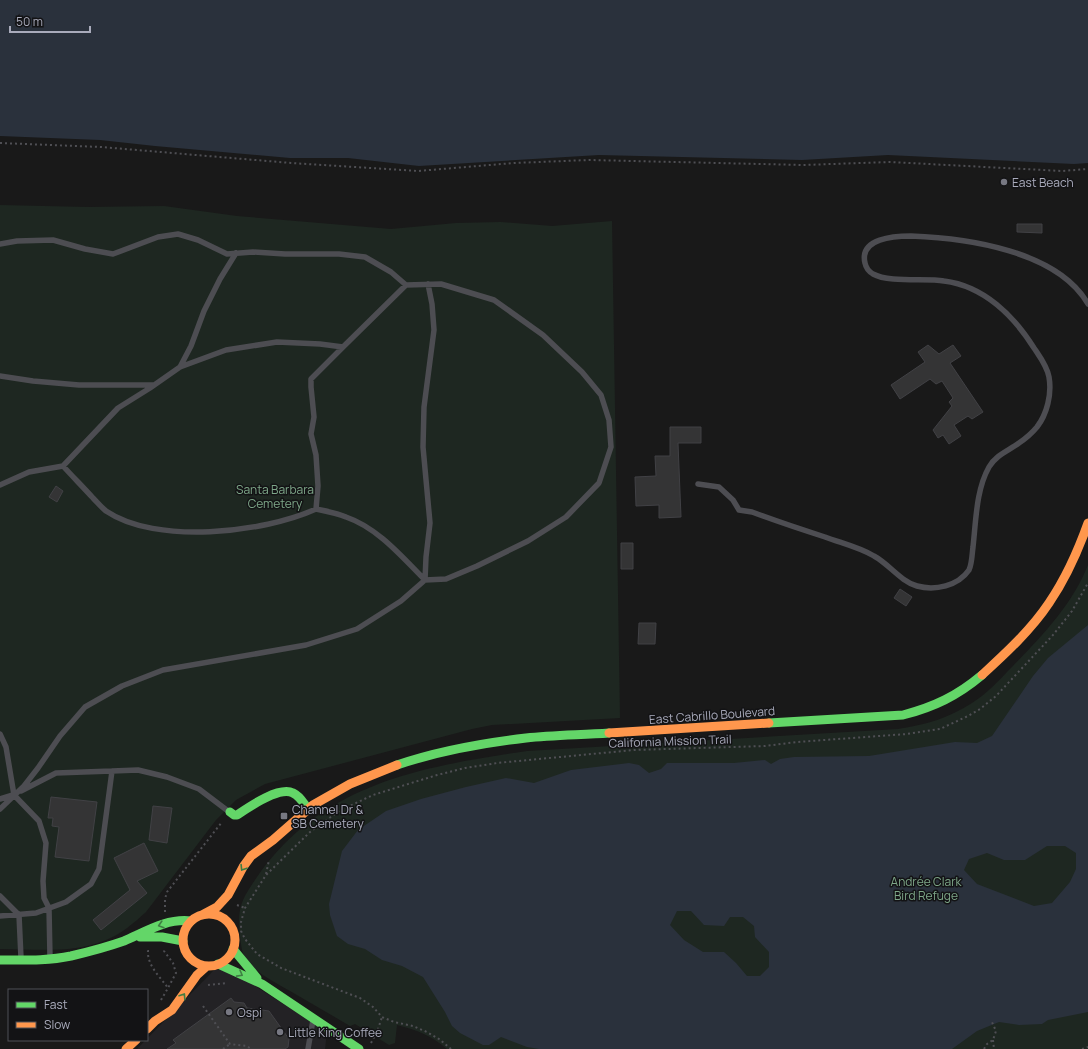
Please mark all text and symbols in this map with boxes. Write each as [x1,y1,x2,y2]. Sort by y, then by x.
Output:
scale bar [10,8,90,34]
text: 50 m [16,13,43,30]
place label: East Beach [1012,174,1074,191]
marker: East Beach [999,177,1009,187]
park label: Santa Barbara Cemetery [236,481,314,512]
street label: East Cabrillo Boulevard [648,702,776,728]
street label: California Mission Trail [608,730,732,752]
place label: Channel Dr & SB Cemetery [292,801,365,832]
marker: Channel Dr & SB Cemetery [279,811,289,821]
one-way arrow [241,864,248,871]
park label: Andrée Clark Bird Refuge [891,873,962,904]
one-way arrow [157,920,164,929]
one-way arrow [236,969,243,976]
legend [8,989,148,1041]
one-way arrow [178,993,186,1000]
text: Fast [44,996,68,1013]
place label: Ospi [237,1004,262,1021]
marker: Ospi [224,1007,234,1017]
text: Slow [44,1016,70,1033]
place label: Little King Coffee [288,1024,382,1041]
marker: Little King Coffee [275,1027,285,1037]

